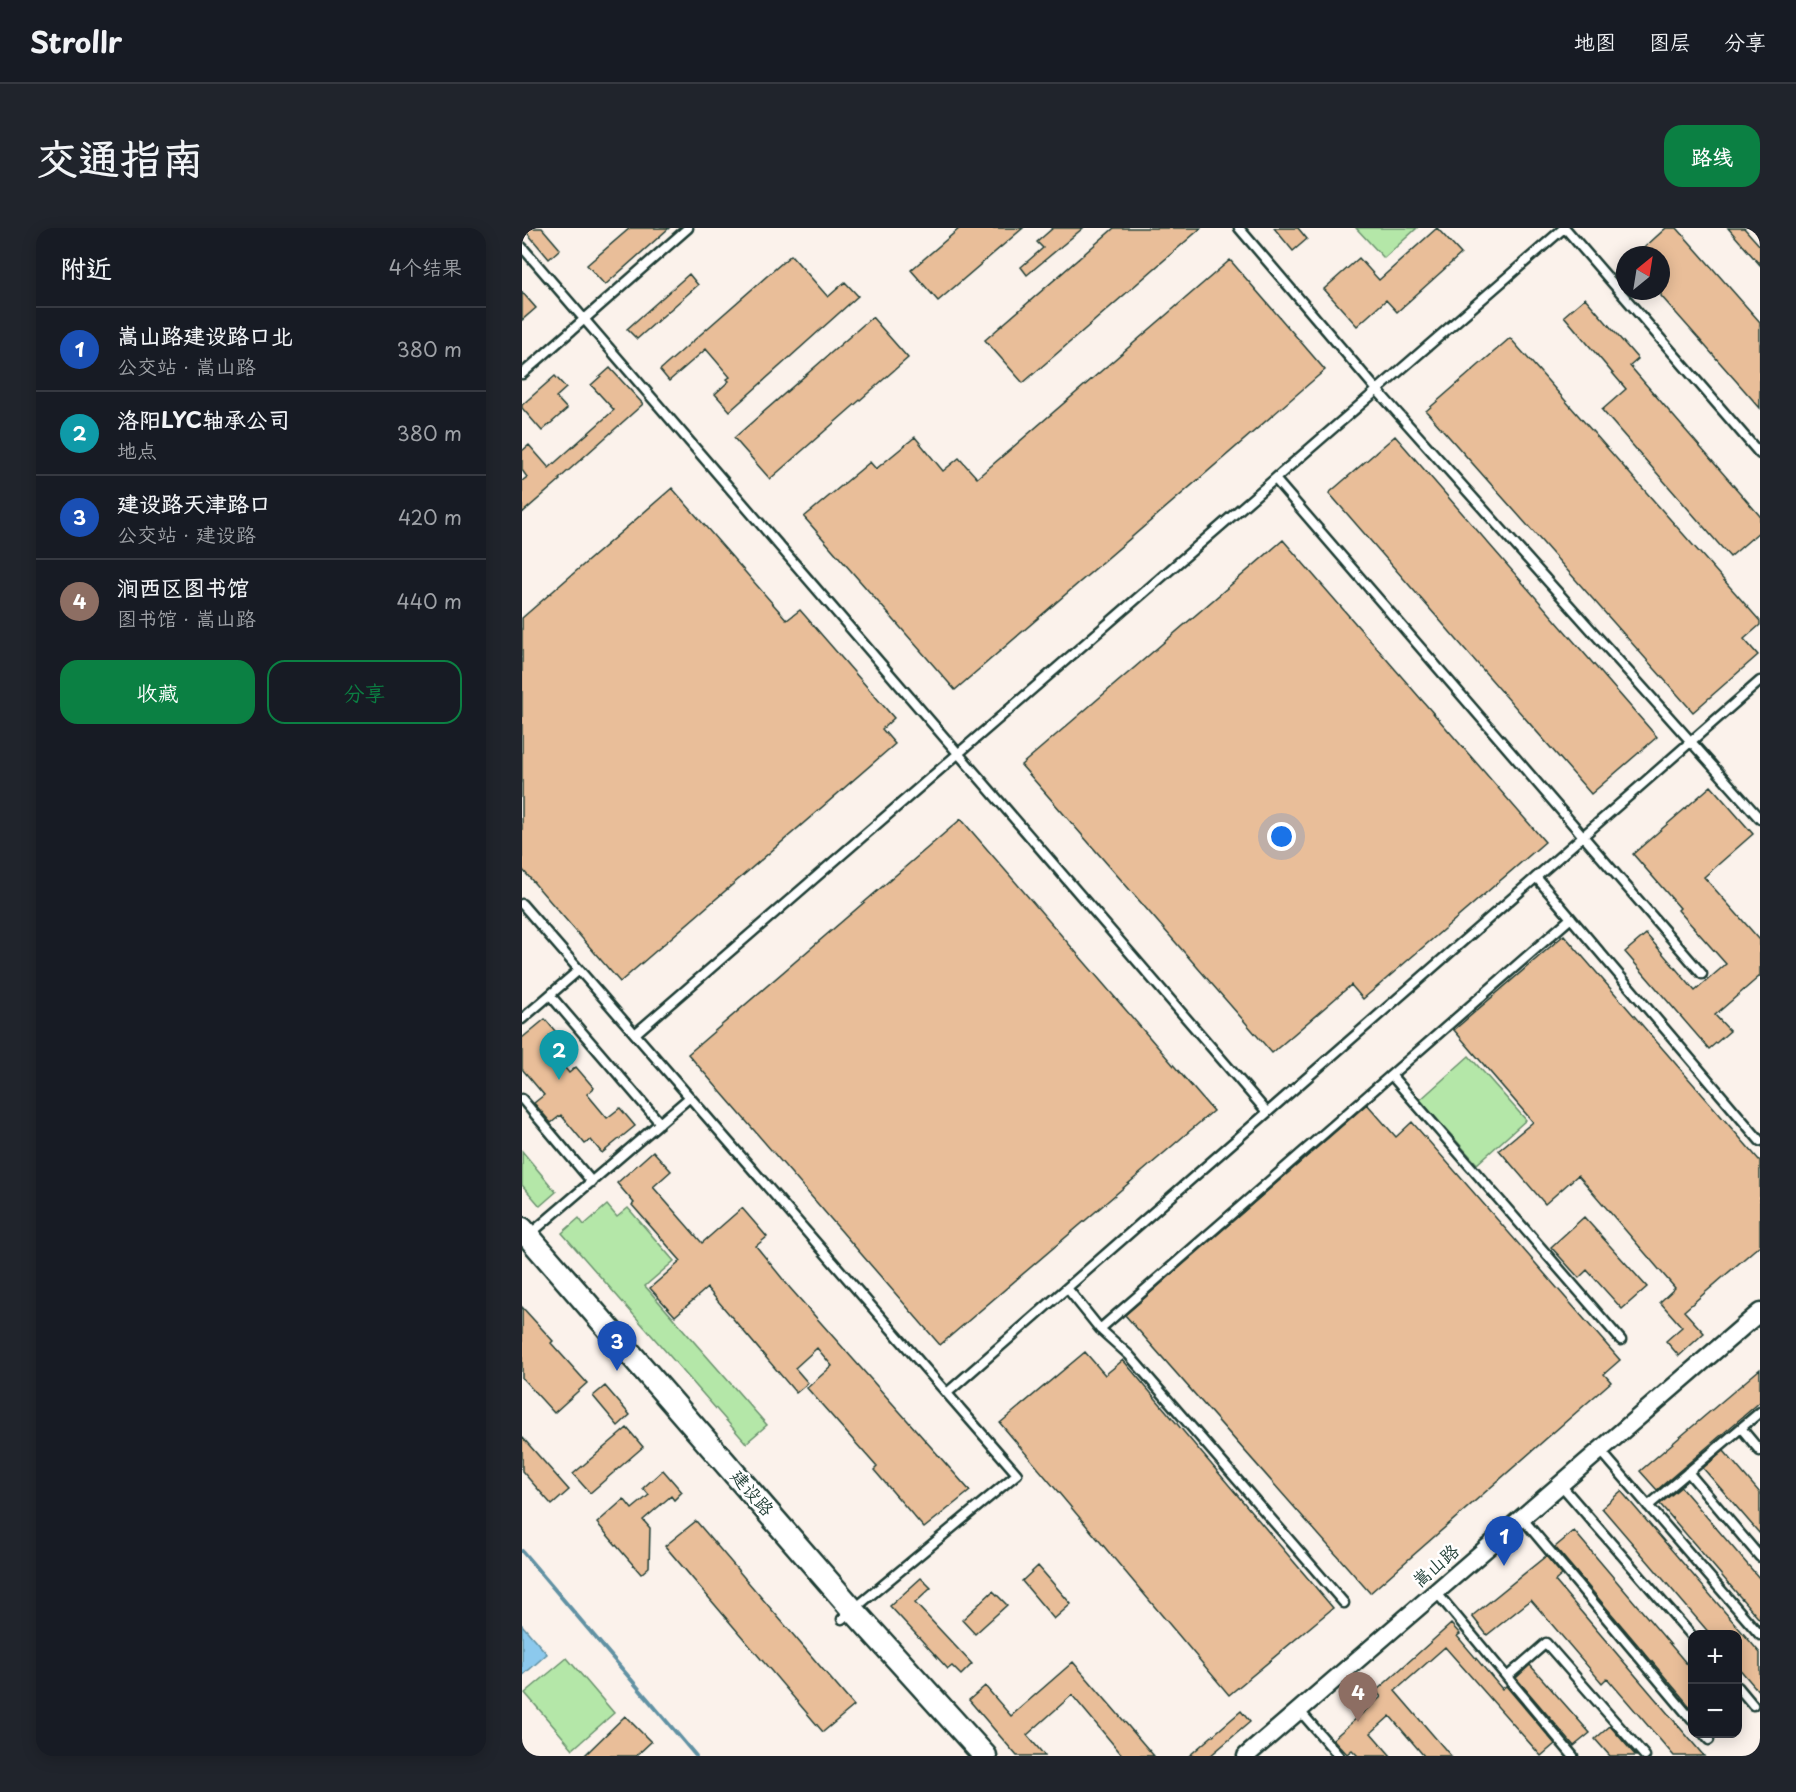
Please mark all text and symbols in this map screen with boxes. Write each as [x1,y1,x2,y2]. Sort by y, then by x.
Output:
text: Strollr [30,20,122,63]
text: 地图 [1574,25,1616,57]
text: 图层 [1649,25,1691,57]
text: 分享 [1724,25,1766,57]
text: 交通指南 [36,125,204,188]
button: 路线 [1664,125,1760,187]
north arrow [1616,246,1670,300]
text: 附近 [60,248,112,287]
text: 4个结果 [389,252,462,282]
text: 嵩山路建设路口北 [117,318,293,351]
text: 1 [75,334,84,364]
text: 380 m [396,334,462,364]
text: 公交站 · 嵩山路 [117,351,256,381]
text: 洛阳LYC轴承公司 [117,402,290,435]
text: 2 [72,418,87,448]
text: 380 m [396,418,462,448]
text: 地点 [117,435,157,465]
text: 建设路天津路口 [117,486,271,519]
text: 3 [73,502,86,532]
text: 420 m [398,502,462,532]
text: 公交站 · 建设路 [117,519,256,549]
text: 涧西区图书馆 [117,570,249,603]
text: 4 [73,586,86,616]
text: 440 m [397,586,462,616]
text: 图书馆 · 嵩山路 [117,603,256,633]
button: 收藏 [60,660,255,724]
button: 分享 [267,660,462,724]
your location [1267,822,1296,851]
pin: 2 [540,1030,579,1080]
pin: 3 [598,1322,637,1371]
street label: 建设路 [725,1463,781,1521]
pin: 1 [1484,1516,1524,1566]
street label: 嵩山路 [1406,1537,1464,1593]
map controls [1688,1630,1742,1738]
button: + [1688,1630,1742,1684]
pin: 4 [1338,1672,1378,1722]
button: − [1688,1684,1742,1738]

